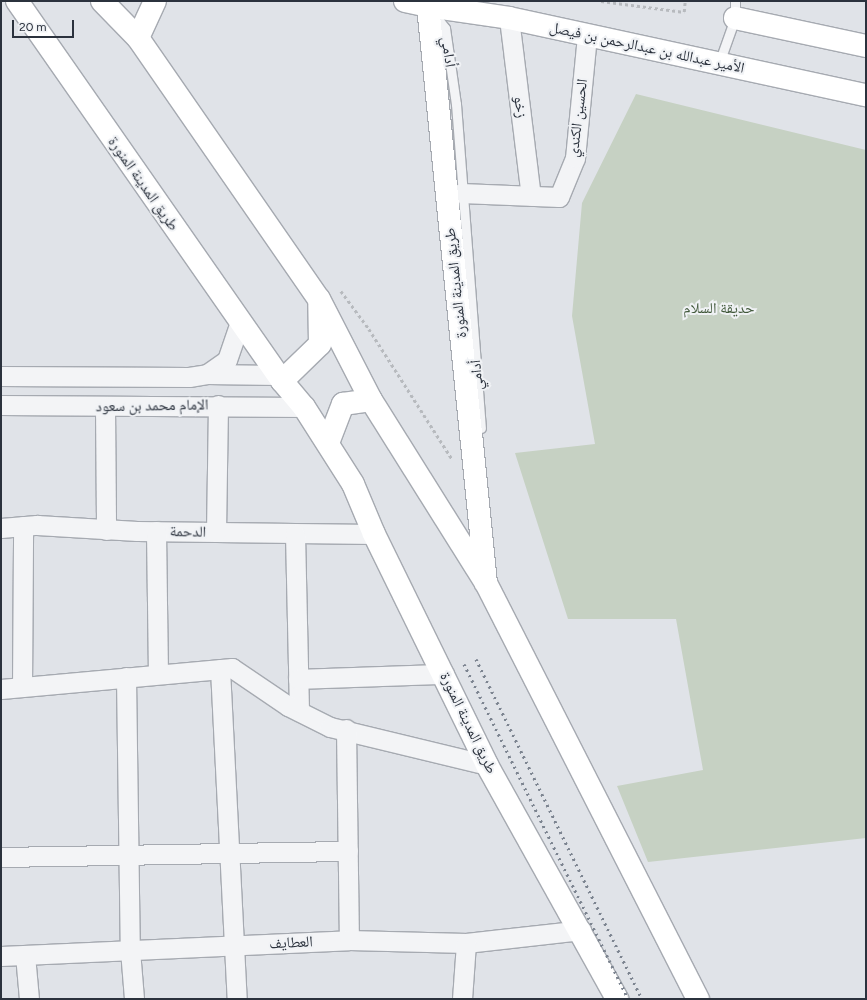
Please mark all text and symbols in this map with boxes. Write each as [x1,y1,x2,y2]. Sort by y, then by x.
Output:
scale bar [14,12,76,38]
street label: الأمير عبدالله بن عبدالرحمن بن فيصل [548,19,746,77]
text: 20 m [19,20,47,34]
street label: أدامي [437,36,459,68]
street label: الحسين الكندي [564,78,592,158]
street label: زخو [510,95,530,119]
street label: طريق المدينة المنورة [104,133,182,235]
street label: طريق المدينة المنورة [441,227,471,339]
park label: حديقة السلام [683,300,755,318]
street label: أدامي [467,359,487,391]
street label: الإمام محمد بن سعود [95,396,209,416]
street label: الدحمة [170,523,206,541]
street label: طريق المدينة المنورة [436,669,500,777]
street label: العطايف [269,933,313,953]

